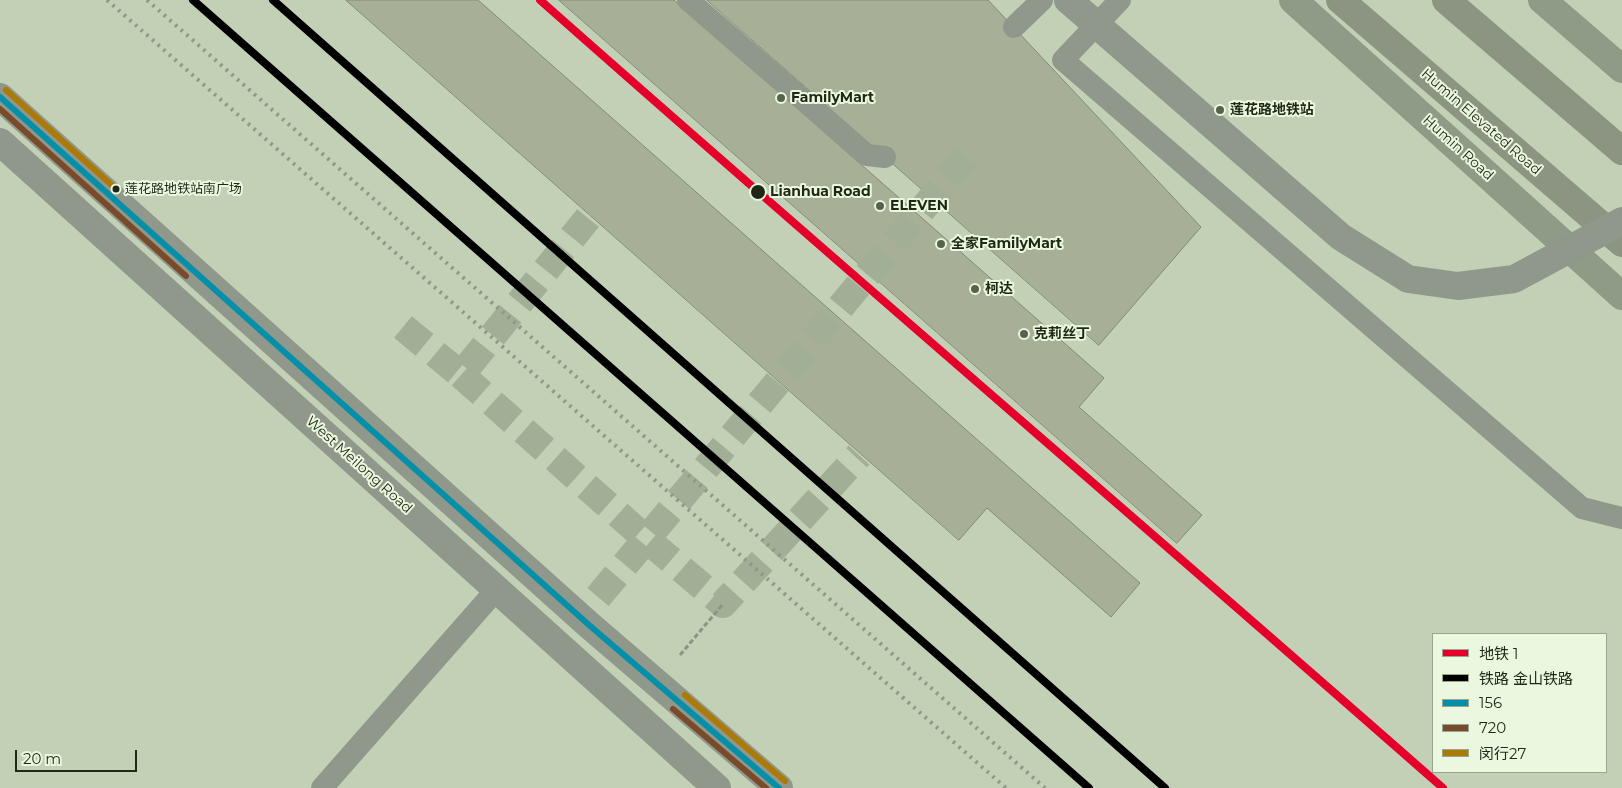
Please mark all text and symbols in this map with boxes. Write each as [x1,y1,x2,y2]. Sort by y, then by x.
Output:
street label: Humin Elevated Road [1418,65,1544,179]
place label: FamilyMart [791,90,874,106]
marker: FamilyMart [775,92,787,104]
place label: 莲花路地铁站 [1230,102,1314,118]
marker: 莲花路地铁站 [1214,104,1226,116]
street label: Humin Road [1419,112,1497,184]
place label: 莲花路地铁站南广场 [125,181,242,197]
marker: Lianhua Road [749,183,767,201]
marker: 莲花路地铁站南广场 [111,184,121,194]
place label: Lianhua Road [770,184,871,200]
place label: ELEVEN [890,198,948,214]
marker: ELEVEN [874,200,886,212]
place label: 全家FamilyMart [951,236,1062,252]
marker: 全家FamilyMart [935,238,947,250]
place label: 柯达 [985,281,1013,297]
marker: 柯达 [969,283,981,295]
place label: 克莉丝丁 [1034,326,1090,342]
marker: 克莉丝丁 [1018,328,1030,340]
street label: West Meilong Road [303,413,415,517]
legend [1432,633,1607,773]
text: 地铁 1 [1479,644,1518,663]
text: 铁路 金山铁路 [1479,669,1573,688]
text: 156 [1479,693,1502,712]
text: 720 [1479,718,1506,737]
scale bar [18,740,140,772]
text: 闵行27 [1479,744,1526,763]
text: 20 m [23,749,61,768]

